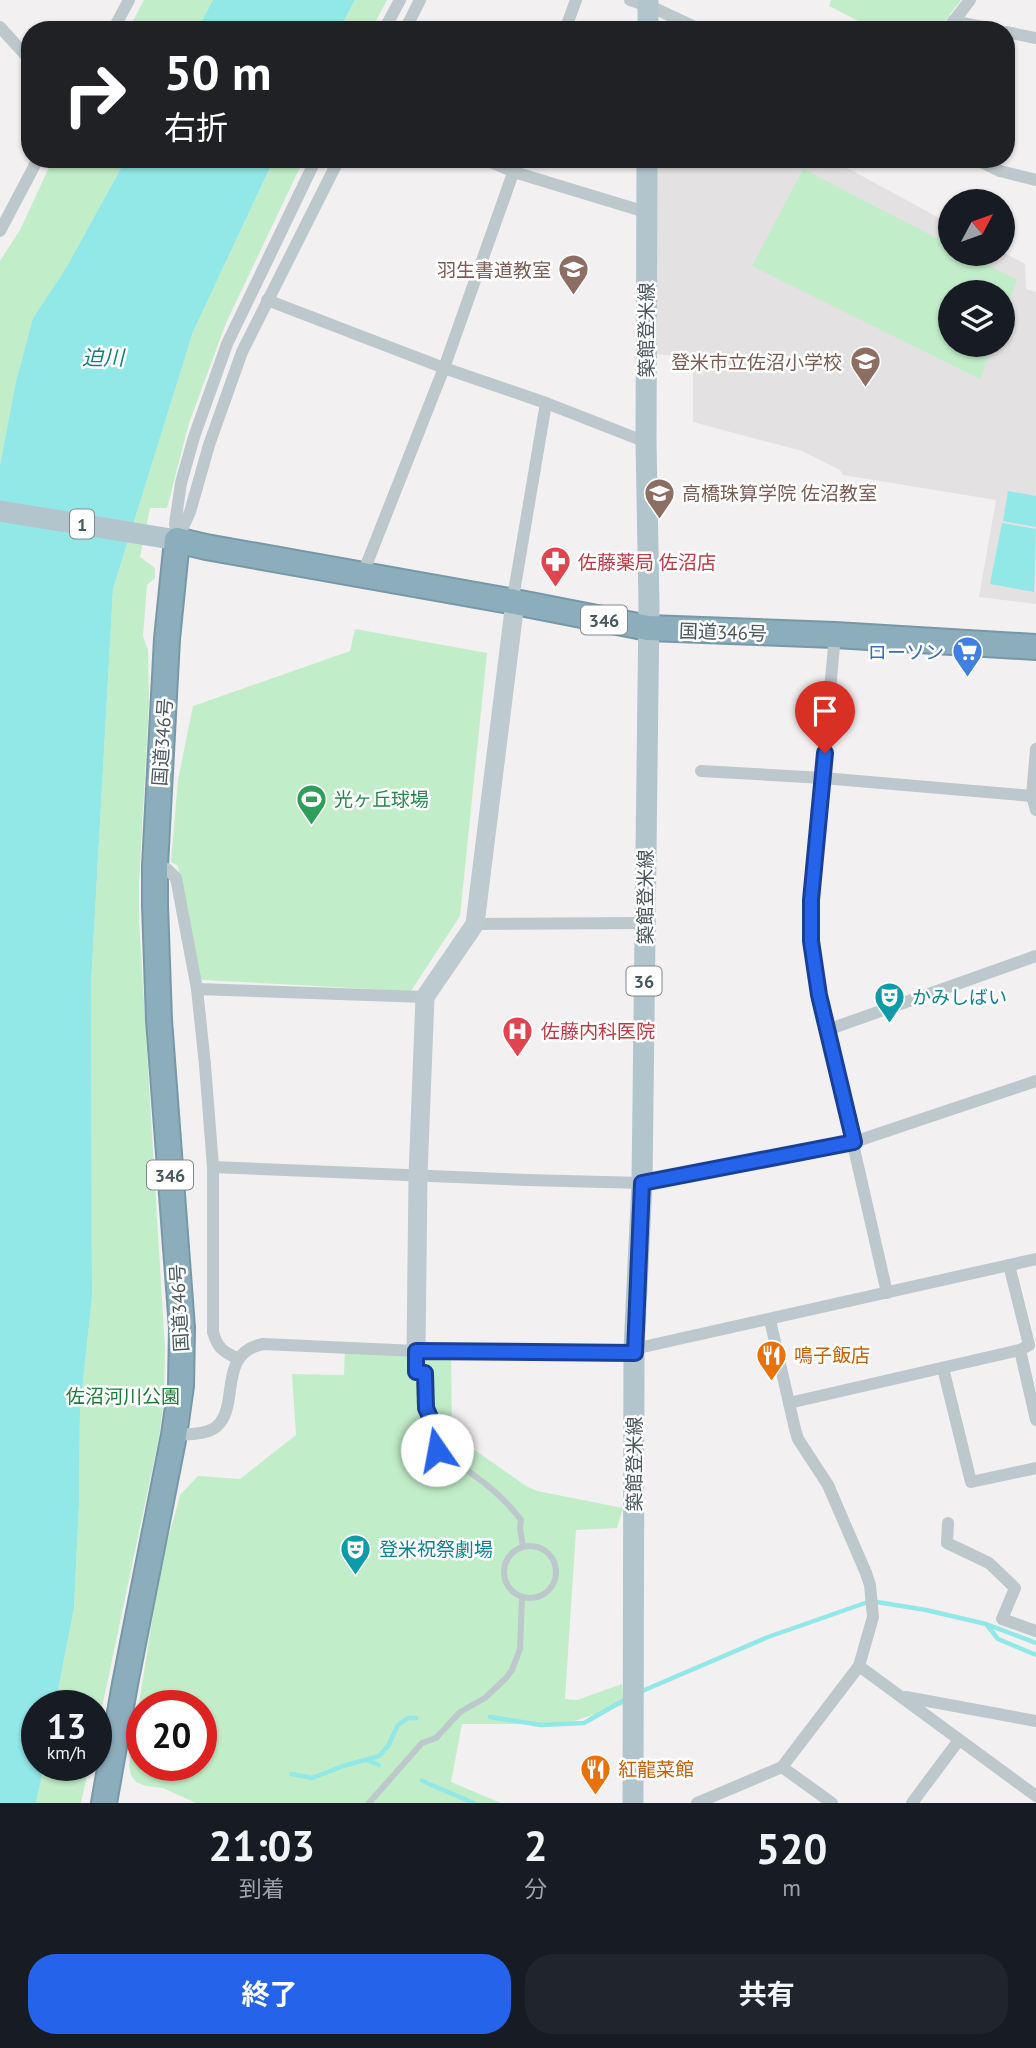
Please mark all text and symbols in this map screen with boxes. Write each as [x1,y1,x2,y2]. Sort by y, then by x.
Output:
text: 50 m [164,40,271,104]
icon: right [49,49,140,140]
text: 右折 [164,106,228,148]
north arrow [938,189,1015,266]
map controls [938,189,1015,357]
school or university icon: 羽生書道教室 [557,253,591,297]
place label: 羽生書道教室 [437,258,551,282]
button: layers [938,280,1015,357]
street label: 築館登米線 [634,282,658,378]
water label: 迫川 [82,344,126,371]
school or university icon: 登米市立佐沼小学校 [848,345,882,389]
place label: 登米市立佐沼小学校 [671,350,842,374]
school or university icon: 高橋珠算学院 佐沼教室 [642,476,676,520]
place label: 高橋珠算学院 佐沼教室 [682,481,877,505]
road number: 1 [70,510,94,538]
pharmacy icon: 佐藤薬局 佐沼店 [538,545,572,589]
place label: 佐藤薬局 佐沼店 [578,550,716,574]
road number: 346 [581,606,627,634]
street label: 国道346号 [679,618,767,646]
supermarket icon: ローソン [950,635,984,679]
place label: ローソン [868,640,944,664]
pin [795,681,855,753]
icon: arrive [806,692,844,730]
street label: 国道346号 [147,697,177,787]
sports icon: 光ヶ丘球場 [294,782,328,826]
place label: 光ヶ丘球場 [334,787,429,811]
street label: 築館登米線 [633,849,657,945]
road number: 36 [626,966,662,996]
theatre icon: かみしばい [872,980,906,1024]
place label: かみしばい [912,985,1007,1009]
hospital icon: 佐藤内科医院 [501,1014,535,1058]
place label: 佐藤内科医院 [541,1019,655,1043]
road number: 346 [147,1160,193,1190]
street label: 国道346号 [165,1263,193,1353]
restaurant icon: 鳴子飯店 [754,1338,788,1382]
place label: 鳴子飯店 [794,1343,870,1367]
park label: 佐沼河川公園 [66,1384,180,1408]
position arrow [400,1413,474,1487]
street label: 築館登米線 [622,1416,646,1512]
theatre icon: 登米祝祭劇場 [339,1532,373,1576]
place label: 登米祝祭劇場 [379,1537,493,1561]
speed limit sign: 20 [126,1690,217,1781]
text: 13 [47,1703,86,1749]
text: km/h [47,1741,86,1764]
restaurant icon: 紅龍菜館 [578,1752,612,1796]
place label: 紅龍菜館 [618,1757,694,1781]
text: 21:03 [209,1818,315,1873]
text: 2 [524,1818,547,1873]
text: 520 [756,1821,827,1876]
text: m [782,1873,801,1902]
text: 到着 [239,1874,285,1903]
text: 分 [524,1874,547,1903]
button: 終了 [28,1954,511,2034]
button: 共有 [525,1954,1008,2034]

